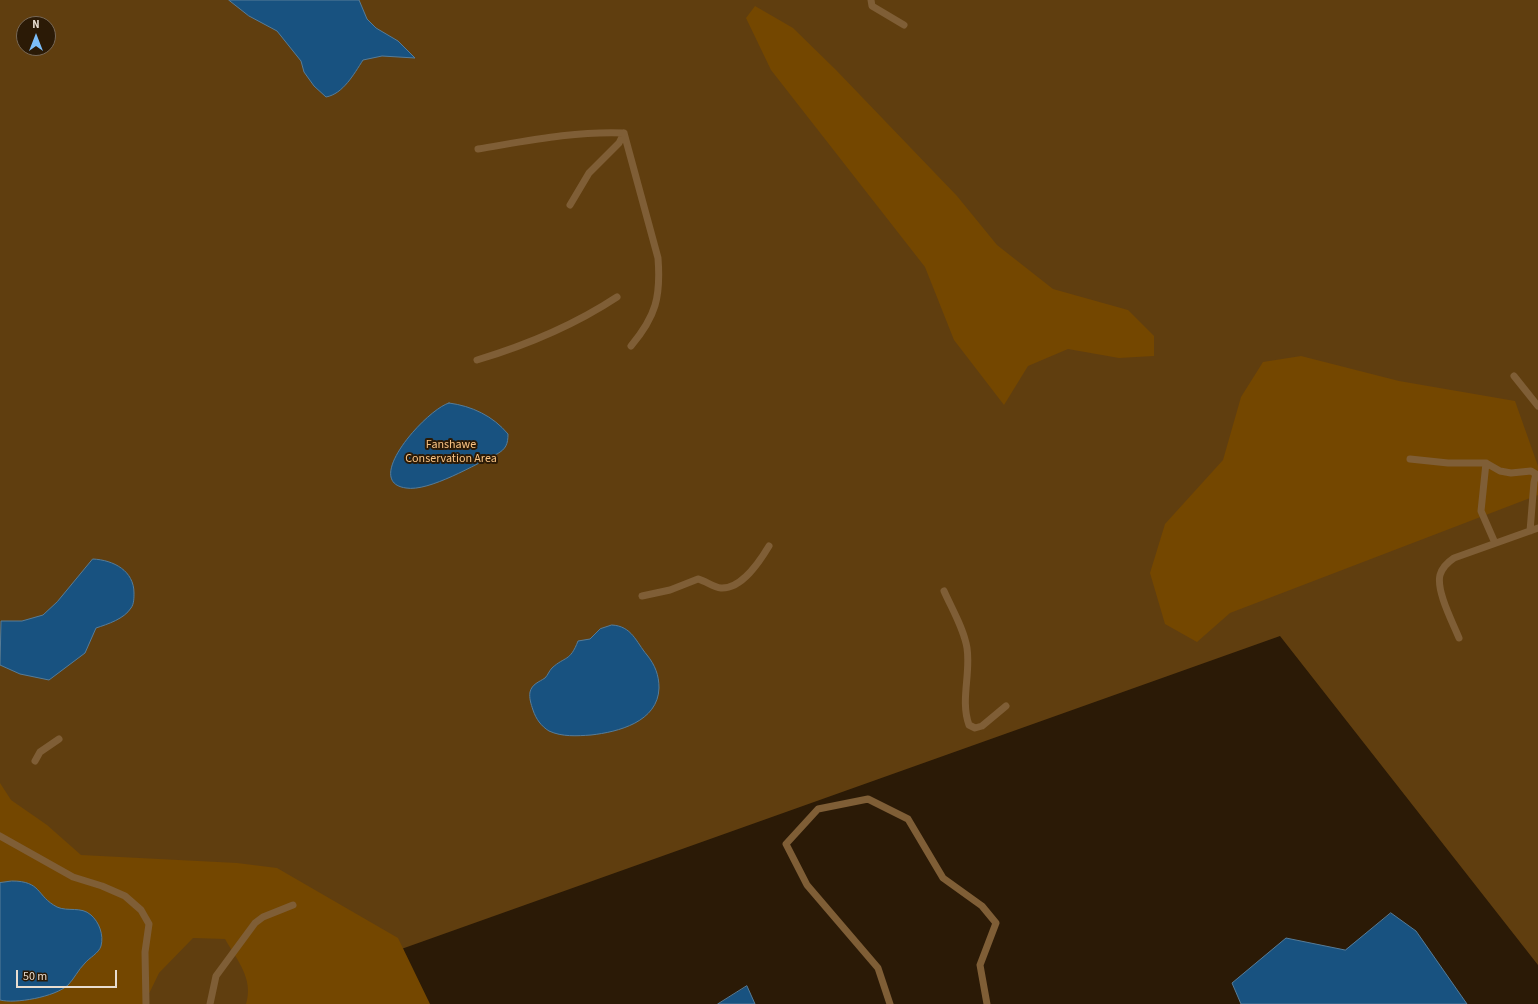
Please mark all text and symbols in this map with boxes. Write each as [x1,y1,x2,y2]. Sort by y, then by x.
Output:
north arrow [16,16,56,56]
text: N [32,17,40,32]
park label: Fanshawe Conservation Area [405,438,497,466]
scale bar [18,962,119,988]
text: 50 m [23,968,47,985]

